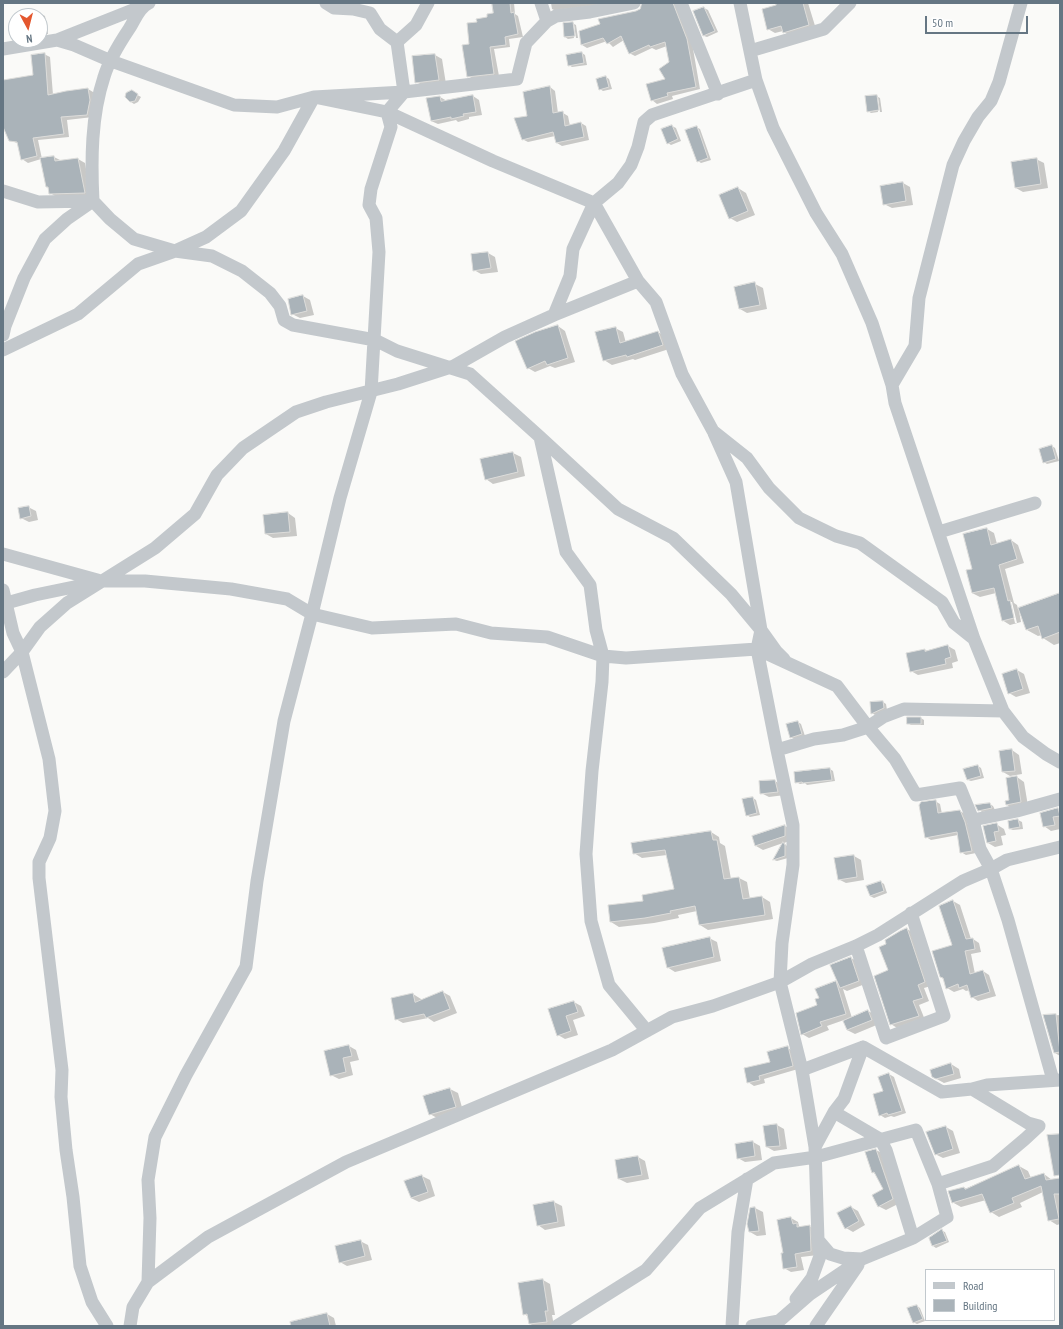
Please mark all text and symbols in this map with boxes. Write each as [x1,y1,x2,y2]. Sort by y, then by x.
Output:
north arrow [8,8,48,48]
scale bar [927,8,1030,34]
text: 50 m [932,15,953,30]
text: N [26,32,33,46]
legend [925,1269,1055,1321]
text: Road [963,1278,983,1293]
text: Building [963,1298,998,1313]

